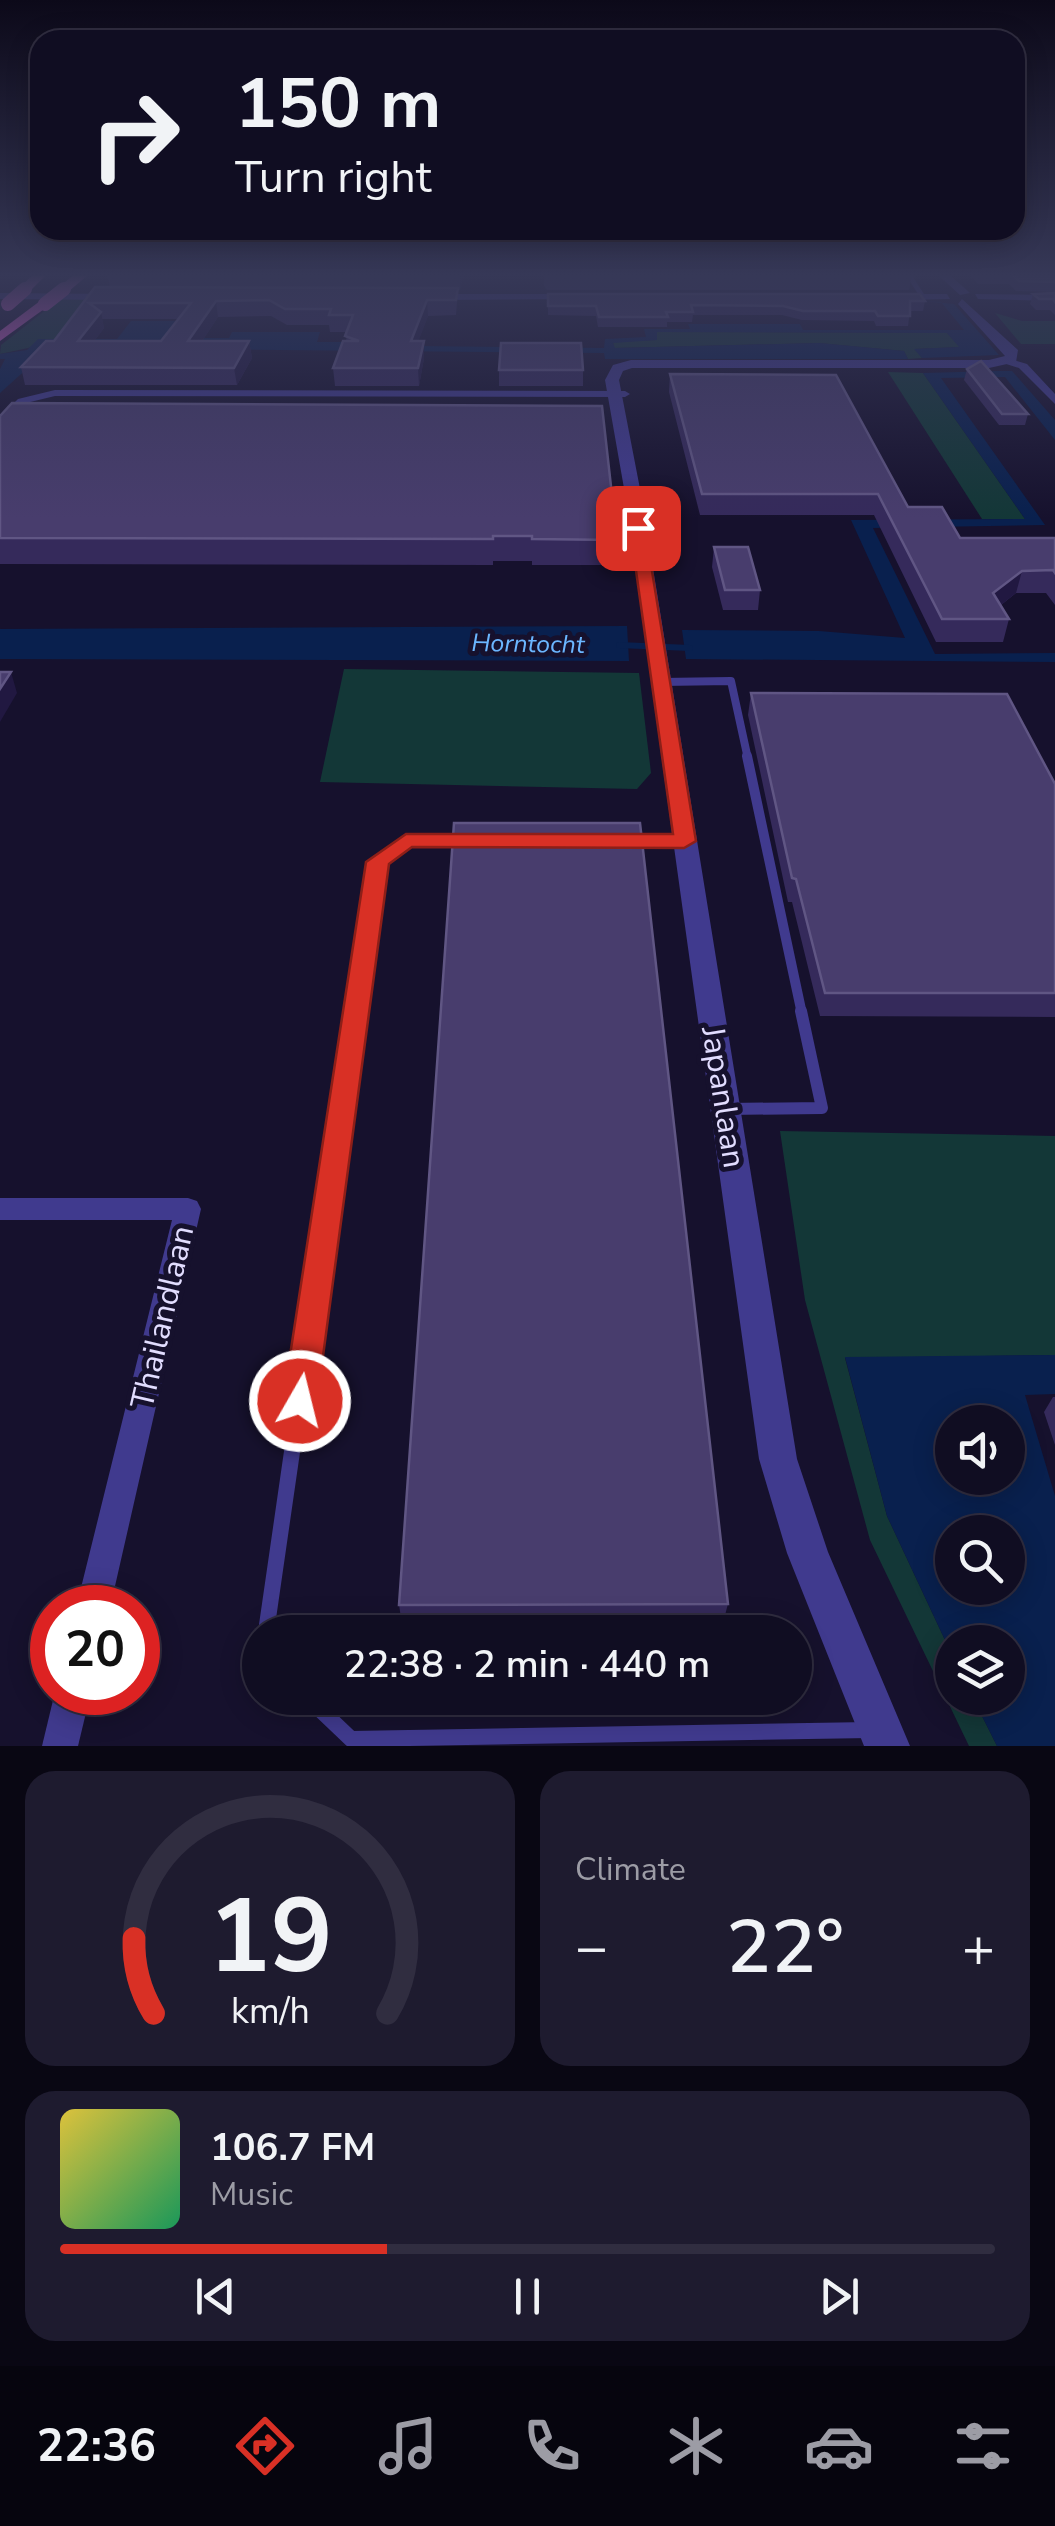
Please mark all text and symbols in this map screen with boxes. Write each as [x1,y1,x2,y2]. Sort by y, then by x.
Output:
text: 150 m [235,56,441,152]
icon: right [70,70,200,200]
text: Turn right [235,147,432,208]
pin [596,486,681,571]
icon: arrive [611,501,666,556]
water label: Horntocht [471,626,586,662]
street label: Japanlaan [691,1022,756,1171]
street label: Thailandlaan [121,1221,204,1413]
position arrow [248,1349,352,1453]
map controls [935,1405,1025,1715]
button: sound [935,1405,1025,1495]
button: search [935,1515,1025,1605]
speed limit sign: 20 [30,1585,160,1715]
button: layers [935,1625,1025,1715]
text: 22:38 · 2 min · 440 m [344,1639,710,1690]
text: Climate [575,1848,686,1891]
text: 19 [208,1866,332,2008]
text: 22° [726,1896,844,1998]
text: − [575,1910,608,1985]
text: + [962,1910,995,1985]
text: km/h [231,1987,309,2036]
text: 106.7 FM [210,2122,375,2173]
text: Music [210,2173,293,2216]
icon: previous [188,2269,243,2324]
icon: pause [500,2269,555,2324]
icon: next [812,2269,867,2324]
icon: directions [230,2411,300,2481]
icon: music [373,2411,443,2481]
icon: phone [517,2411,587,2481]
icon: climate [661,2411,731,2481]
icon: car [804,2411,874,2481]
icon: filters [948,2411,1018,2481]
text: 22:36 [37,2416,156,2477]

